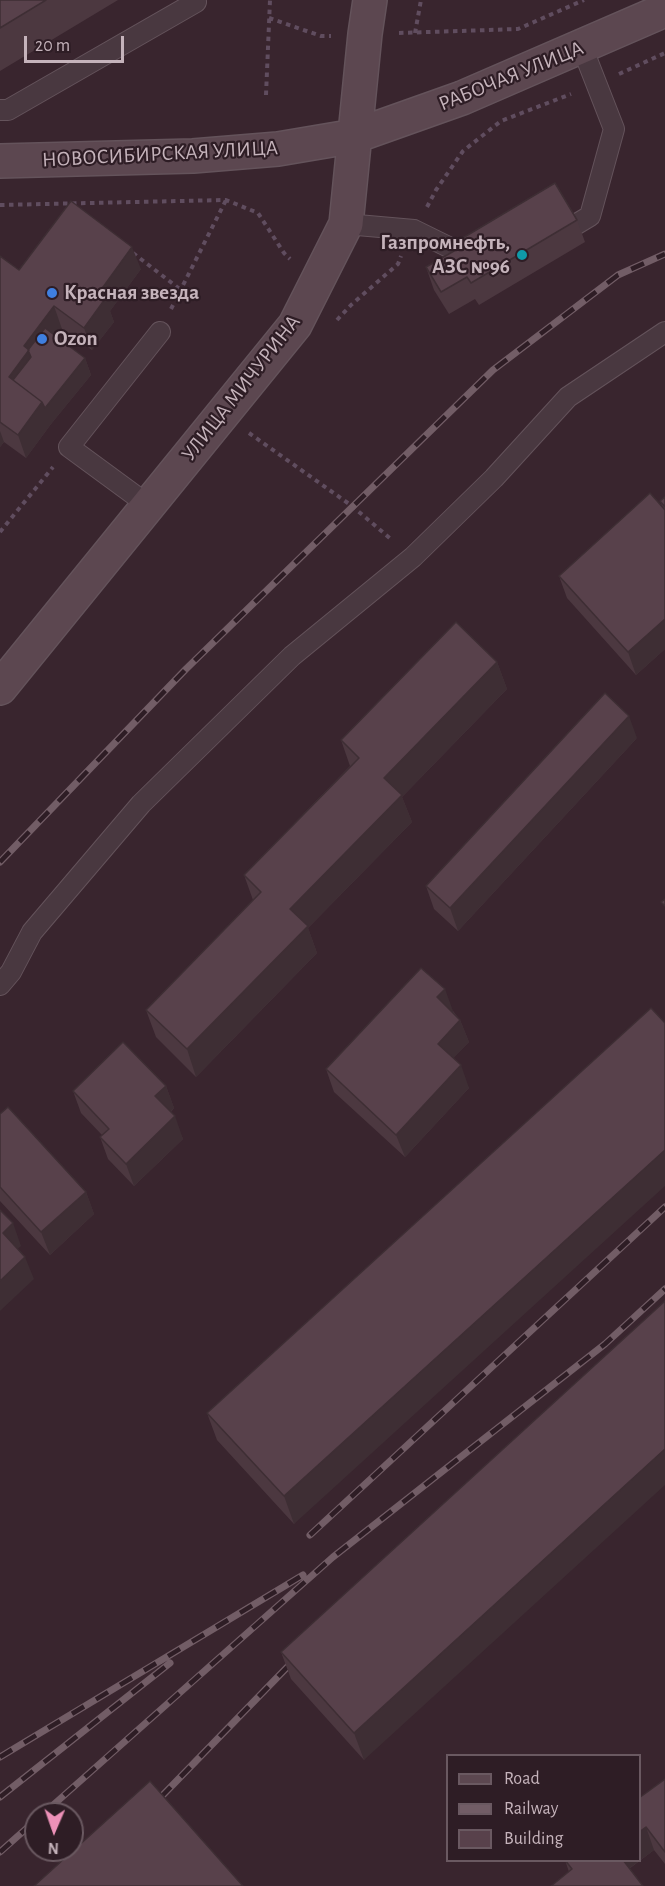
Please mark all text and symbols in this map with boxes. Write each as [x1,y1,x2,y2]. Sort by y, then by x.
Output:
scale bar [27,24,128,62]
street label: РАБОЧАЯ УЛИЦА [435,35,587,117]
text: 20 m [35,37,70,55]
street label: НОВОСИБИРСКАЯ УЛИЦА [41,135,279,173]
place label: Газпромнефть, АЗС №96 [380,230,510,280]
marker: Газпромнефть, АЗС №96 [515,248,529,262]
place label: Красная звезда [64,280,199,306]
marker: Красная звезда [45,286,59,300]
street label: УЛИЦА МИЧУРИНА [176,310,306,466]
place label: Ozon [54,326,98,352]
marker: Ozon [35,332,49,346]
legend [446,1754,641,1862]
text: Road [504,1770,540,1788]
text: Railway [504,1800,558,1818]
north arrow [24,1802,84,1862]
text: Building [504,1830,563,1848]
text: N [48,1840,59,1856]

